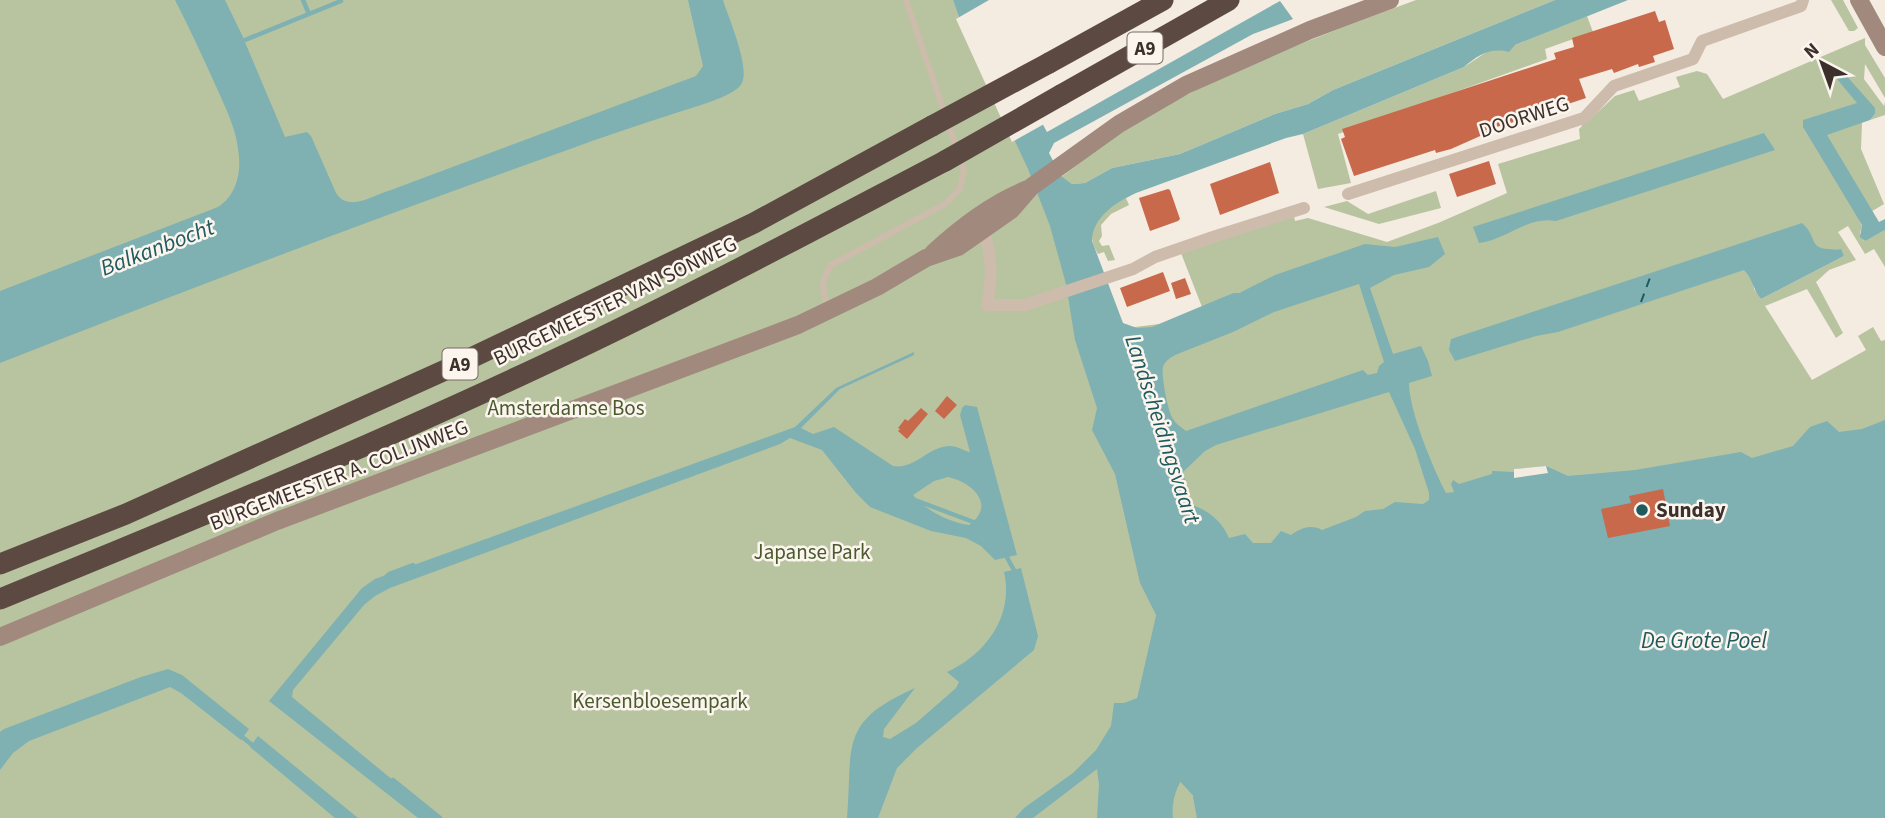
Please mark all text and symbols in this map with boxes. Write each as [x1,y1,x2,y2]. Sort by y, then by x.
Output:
north arrow [1787,28,1857,98]
road number: A9 [1128,32,1162,64]
text: N [1798,37,1825,66]
street label: DOORWEG [1475,88,1573,146]
water label: Balkanbocht [95,210,219,284]
street label: BURGEMEESTER VAN SONWEG [488,229,742,373]
water label: Landscheidingsvaart [1117,331,1209,528]
road number: A9 [442,348,477,380]
park label: Amsterdamse Bos [487,393,645,423]
street label: BURGEMEESTER A. COLIJNWEG [205,412,473,538]
place label: Sunday [1656,495,1726,525]
marker: Sunday [1634,502,1650,518]
park label: Japanse Park [754,537,871,567]
water label: De Grote Poel [1641,624,1767,657]
park label: Kersenbloesempark [572,686,748,716]

